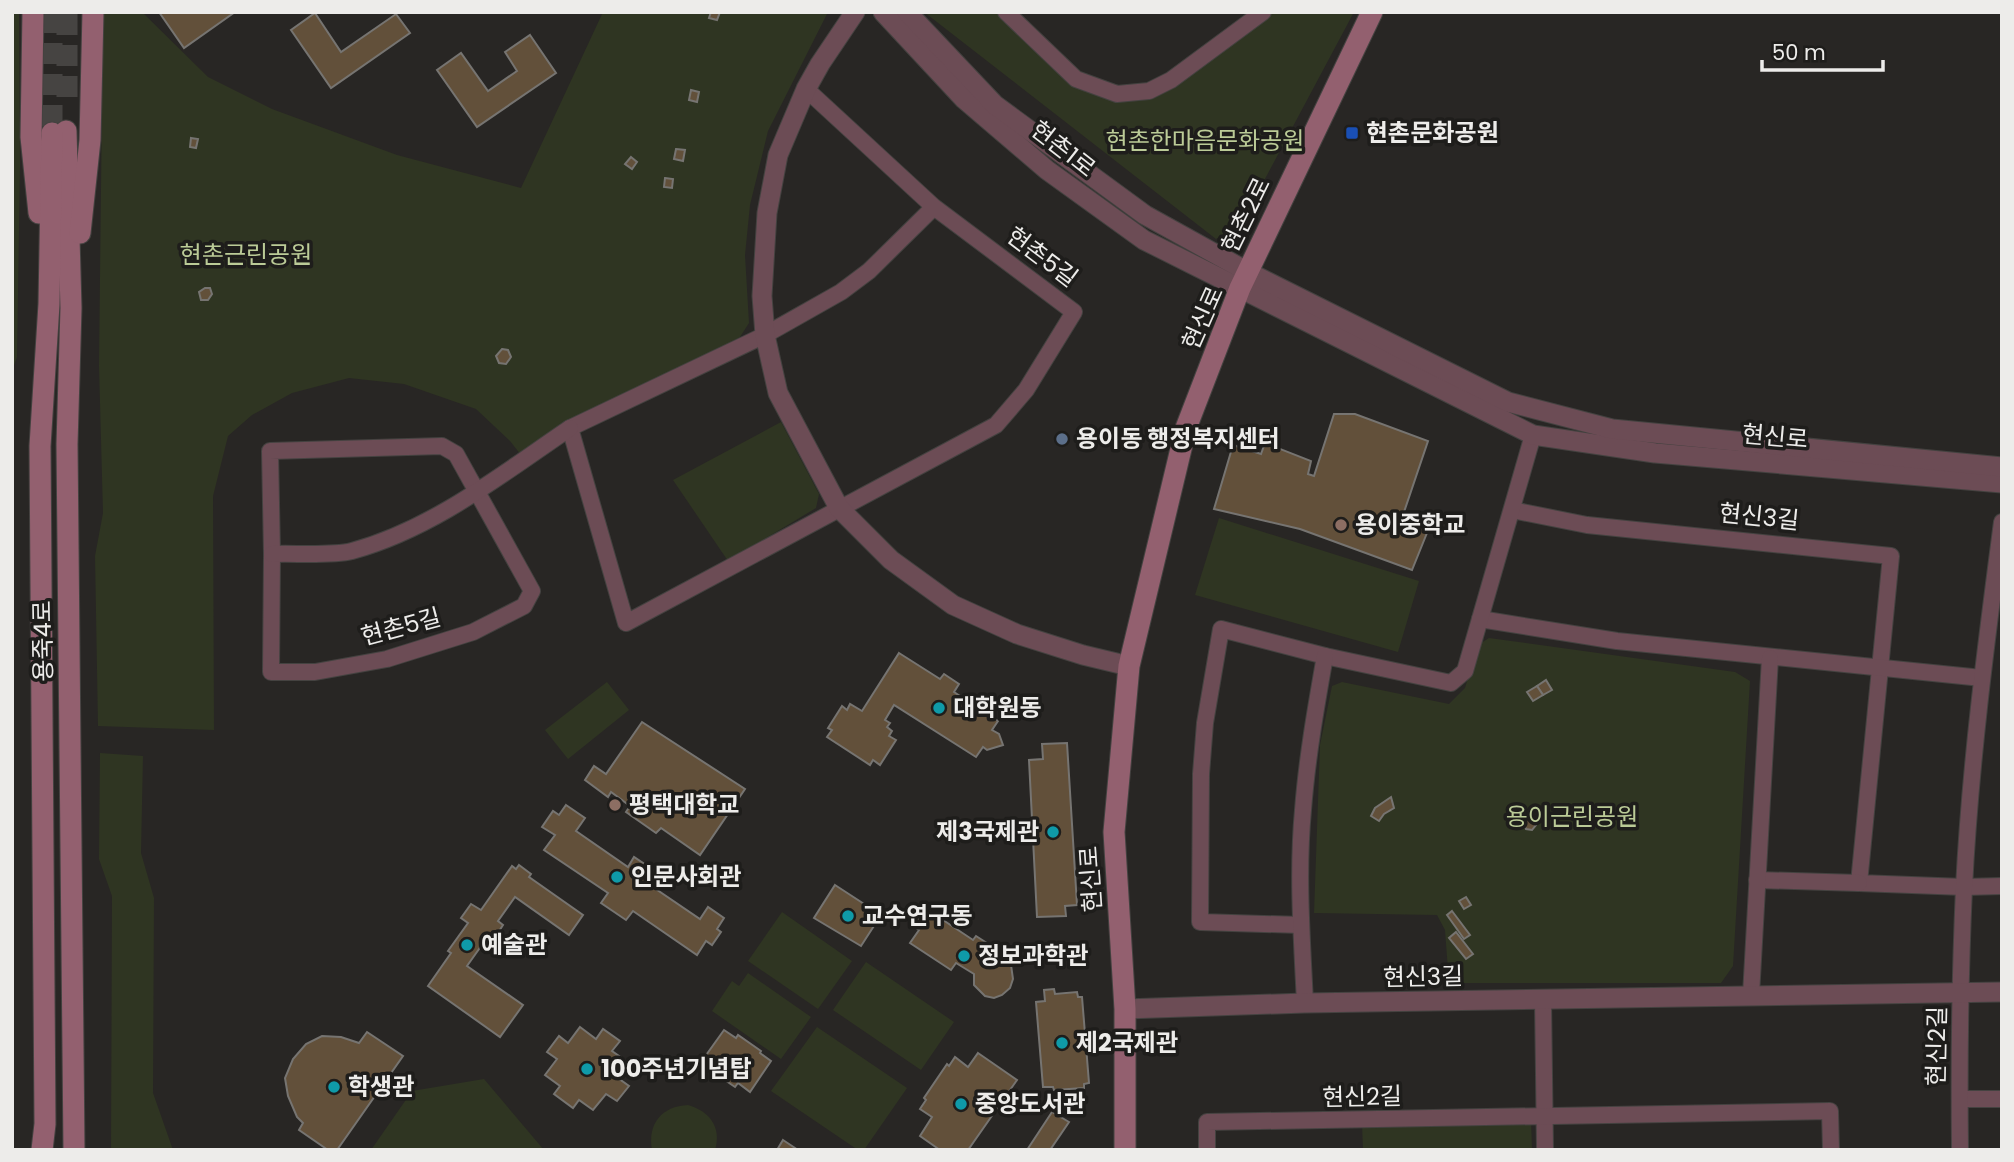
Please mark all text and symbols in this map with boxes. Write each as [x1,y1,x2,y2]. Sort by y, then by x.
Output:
scale bar [1762,28,1883,72]
text: 50 m [1772,38,1826,67]
street label: 현촌1로 [1024,113,1103,184]
place label: 현촌문화공원 [1366,116,1498,149]
park label: 현촌한마음문화공원 [1106,124,1304,157]
marker: 현촌문화공원 [1344,125,1360,141]
street label: 현촌2로 [1213,172,1278,258]
street label: 현촌5길 [1000,219,1085,294]
park label: 현촌근린공원 [180,238,312,271]
street label: 현신로 [1174,281,1231,355]
street label: 현신로 [1741,417,1809,456]
place label: 용이동 행정복지센터 [1076,422,1280,455]
marker: 용이동 행정복지센터 [1054,431,1070,447]
street label: 현신3길 [1717,496,1801,537]
place label: 용이중학교 [1355,508,1465,541]
marker: 용이중학교 [1333,517,1349,533]
street label: 용죽4로 [25,600,60,682]
street label: 현촌5길 [357,600,444,653]
place label: 대학원동 [953,691,1041,724]
marker: 대학원동 [931,700,947,716]
place label: 평택대학교 [629,788,739,821]
marker: 평택대학교 [607,797,623,813]
park label: 용이근린공원 [1506,800,1638,833]
place label: 제3국제관 [936,815,1039,848]
marker: 제3국제관 [1045,824,1061,840]
street label: 현신로 [1072,845,1109,913]
place label: 인문사회관 [631,860,741,893]
marker: 인문사회관 [609,869,625,885]
place label: 교수연구동 [862,899,972,932]
marker: 교수연구동 [840,908,856,924]
place label: 예술관 [481,928,547,961]
marker: 예술관 [459,937,475,953]
place label: 정보과학관 [978,939,1088,972]
marker: 정보과학관 [956,948,972,964]
street label: 현신3길 [1383,959,1463,994]
street label: 현신2길 [1919,1006,1954,1086]
place label: 제2국제관 [1076,1026,1178,1059]
marker: 제2국제관 [1054,1035,1070,1051]
place label: 100주년기념탑 [601,1052,752,1085]
marker: 100주년기념탑 [579,1061,595,1077]
place label: 학생관 [348,1070,414,1103]
marker: 학생관 [326,1079,342,1095]
street label: 현신2길 [1322,1079,1402,1114]
place label: 중앙도서관 [975,1087,1085,1120]
marker: 중앙도서관 [953,1096,969,1112]

